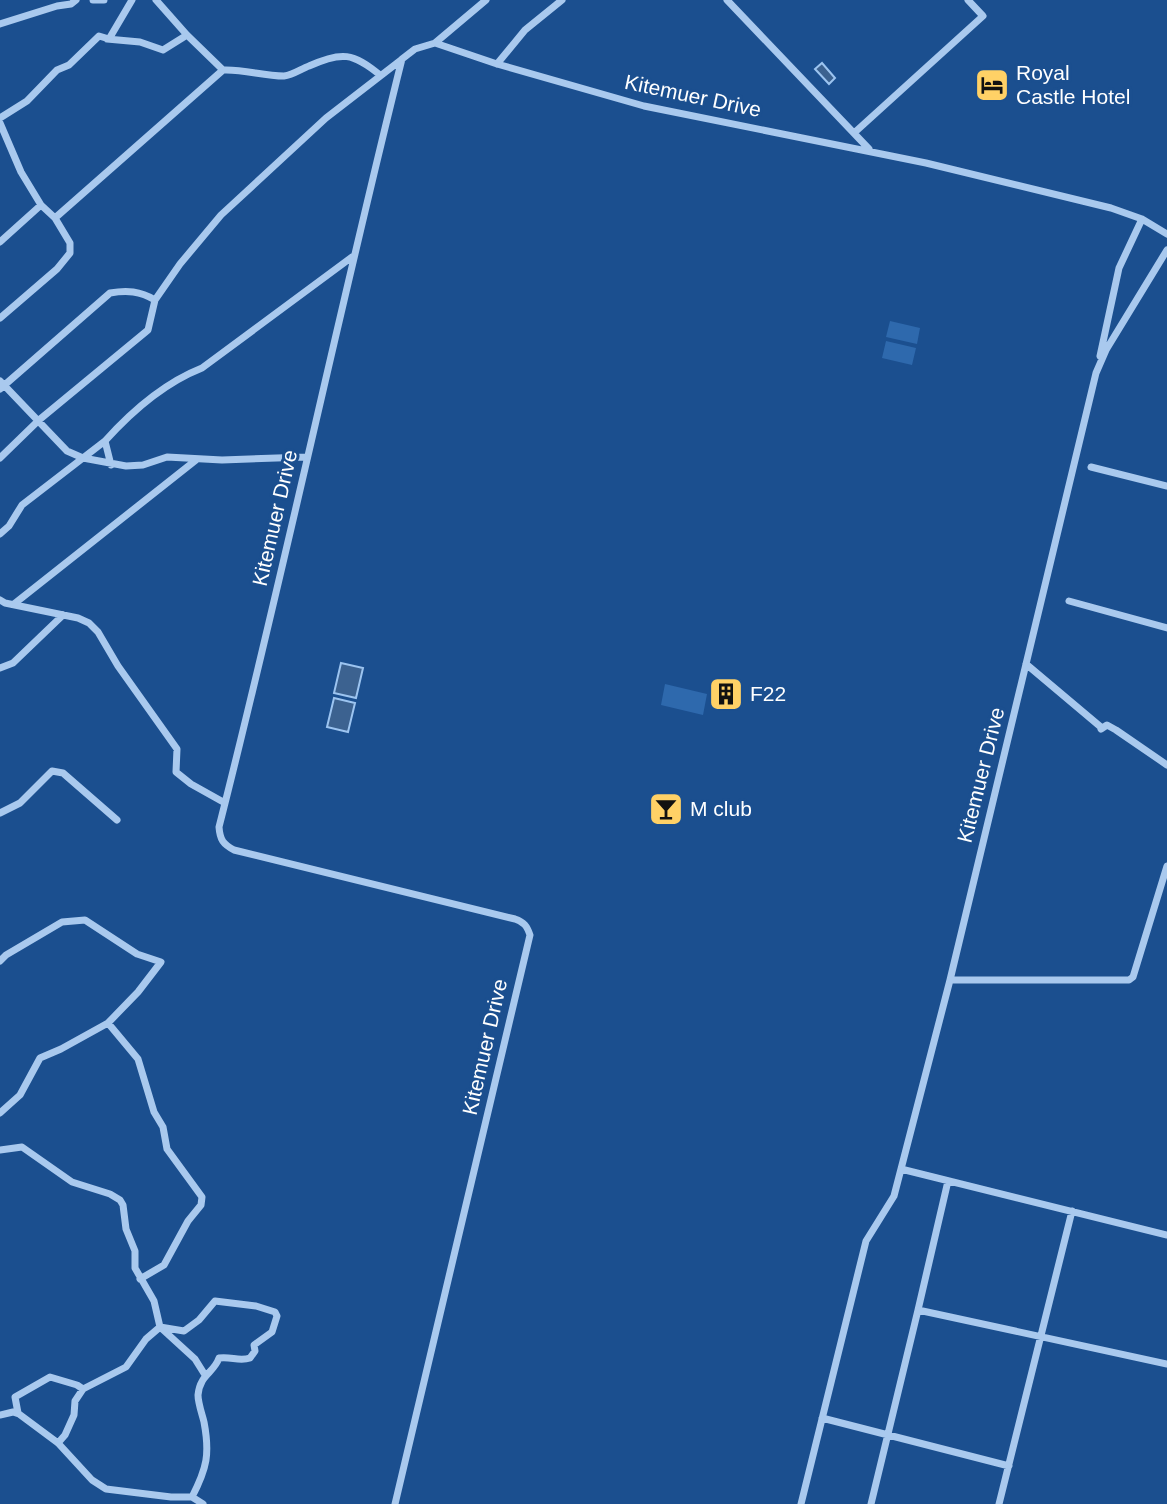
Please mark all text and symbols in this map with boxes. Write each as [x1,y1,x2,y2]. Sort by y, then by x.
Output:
place label: Royal Castle Hotel [1016,61,1130,108]
hotel icon: Royal Castle Hotel [973,66,1011,104]
street label: Kitemuer Drive [623,70,763,121]
street label: Kitemuer Drive [248,448,301,588]
building icon: F22 [707,675,745,713]
place label: F22 [750,682,786,705]
street label: Kitemuer Drive [953,705,1008,845]
bar icon: M club [647,790,685,828]
place label: M club [690,797,752,820]
street label: Kitemuer Drive [458,977,511,1117]

